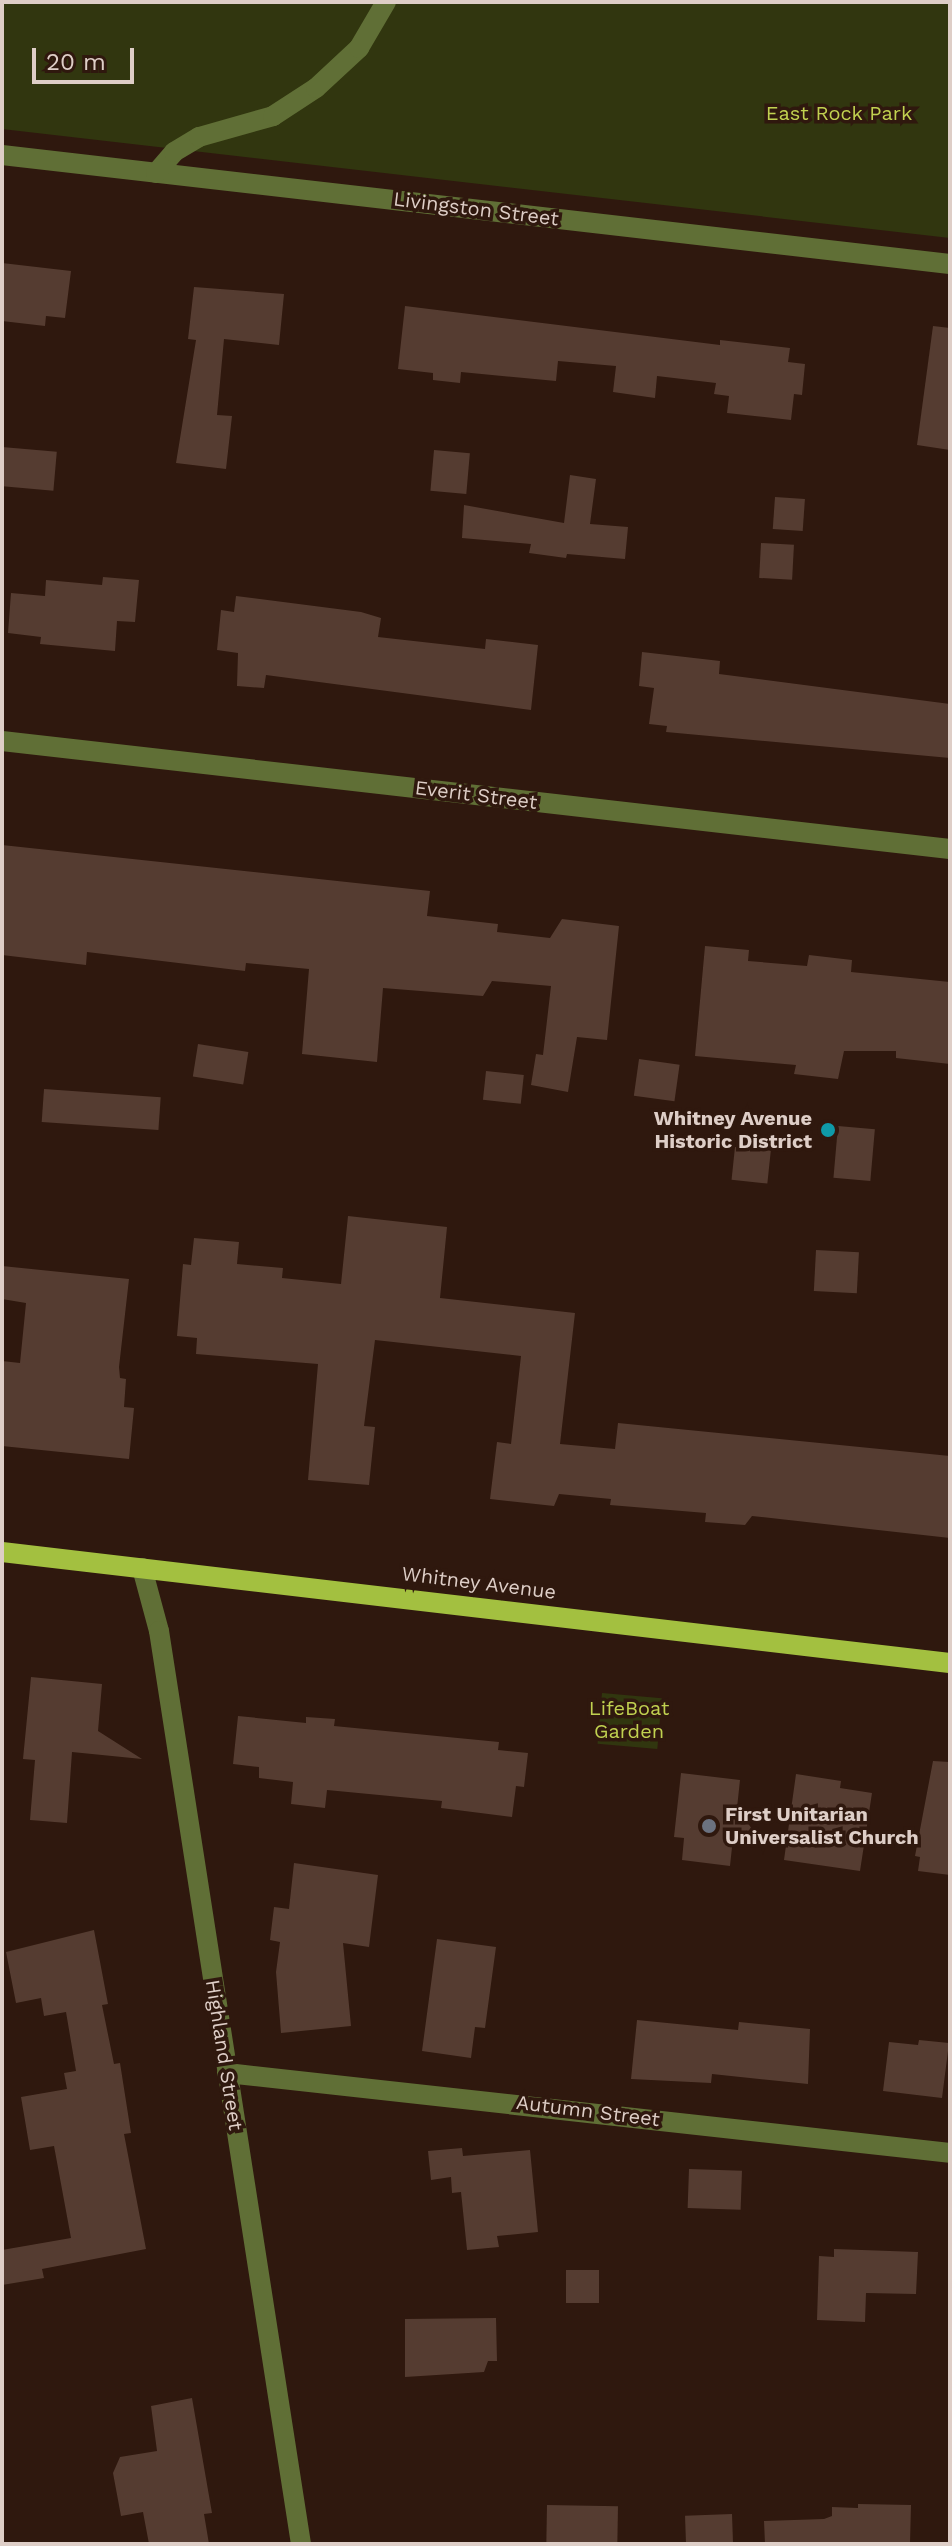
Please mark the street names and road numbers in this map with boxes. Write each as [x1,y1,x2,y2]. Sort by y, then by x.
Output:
street label: Livingston Street [392,187,560,231]
street label: Everit Street [414,776,538,814]
street label: Whitney Avenue [400,1562,558,1604]
street label: Highland Street [200,1978,248,2132]
street label: Autumn Street [515,2090,661,2132]

